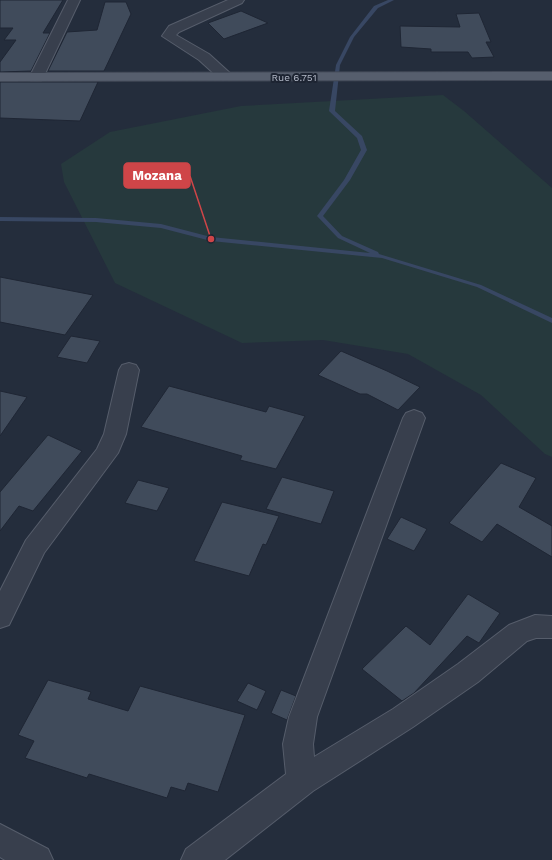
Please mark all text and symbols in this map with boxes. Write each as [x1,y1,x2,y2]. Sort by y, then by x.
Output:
street label: Rue 6.751 [271,72,317,83]
callout: Mozana [124,163,190,188]
text: Mozana [132,168,182,183]

